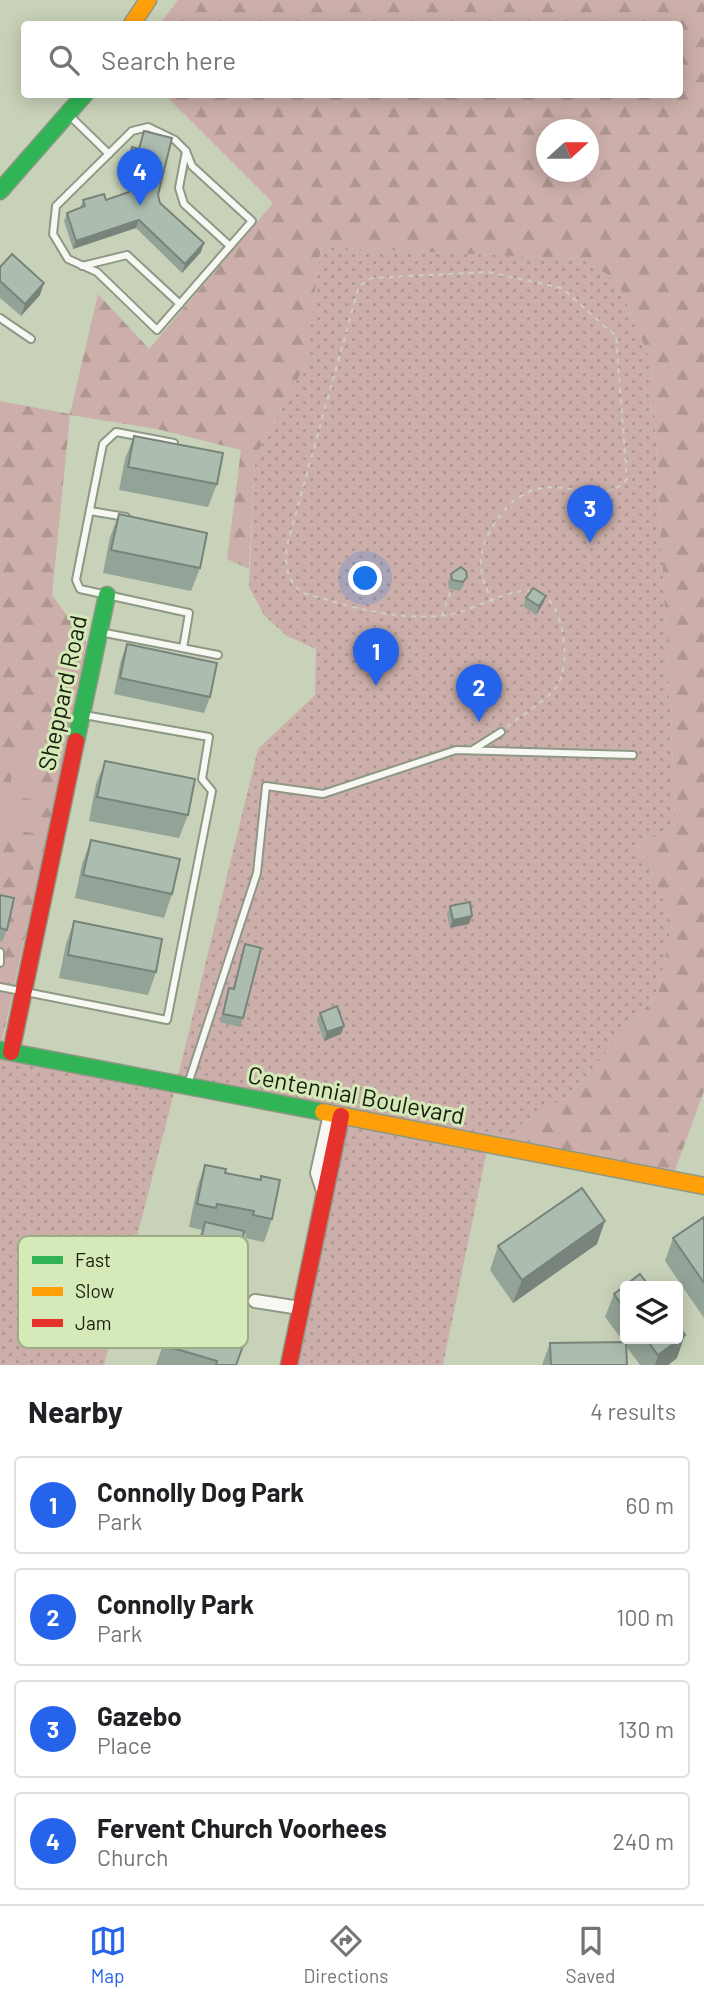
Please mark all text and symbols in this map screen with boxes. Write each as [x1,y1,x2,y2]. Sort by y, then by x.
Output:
search box [21,21,683,98]
icon: search [45,41,83,79]
text: Search here [101,44,236,75]
north arrow [536,119,599,182]
pin: 4 [117,148,163,206]
pin: 3 [567,485,613,543]
your location [348,561,382,595]
street label: Sheppard Road [31,612,92,773]
pin: 1 [353,628,399,686]
pin: 2 [456,664,502,722]
street label: Centennial Boulevard [245,1059,467,1130]
legend [18,1236,248,1348]
text: Fast [75,1248,111,1271]
text: Slow [75,1279,114,1302]
map controls [620,1281,683,1344]
button: layers [620,1281,683,1344]
text: Jam [75,1311,111,1334]
text: Nearby [28,1393,123,1429]
text: 4 results [590,1397,676,1425]
text: Connolly Dog Park [97,1476,304,1507]
text: 1 [49,1491,57,1519]
text: 60 m [626,1491,674,1519]
text: Park [97,1507,142,1535]
text: Connolly Park [97,1588,254,1619]
text: 2 [47,1603,59,1631]
text: 100 m [616,1603,674,1631]
text: Park [97,1619,142,1647]
text: Gazebo [97,1700,182,1731]
text: 3 [47,1715,59,1743]
text: 130 m [617,1715,674,1743]
text: Place [97,1731,152,1759]
text: Fervent Church Voorhees [97,1812,387,1843]
text: 4 [46,1827,60,1855]
text: 240 m [612,1827,674,1855]
text: Church [97,1843,168,1871]
tab: Map [89,1922,127,1987]
tab: Directions [304,1922,389,1987]
tab: Saved [566,1922,615,1987]

